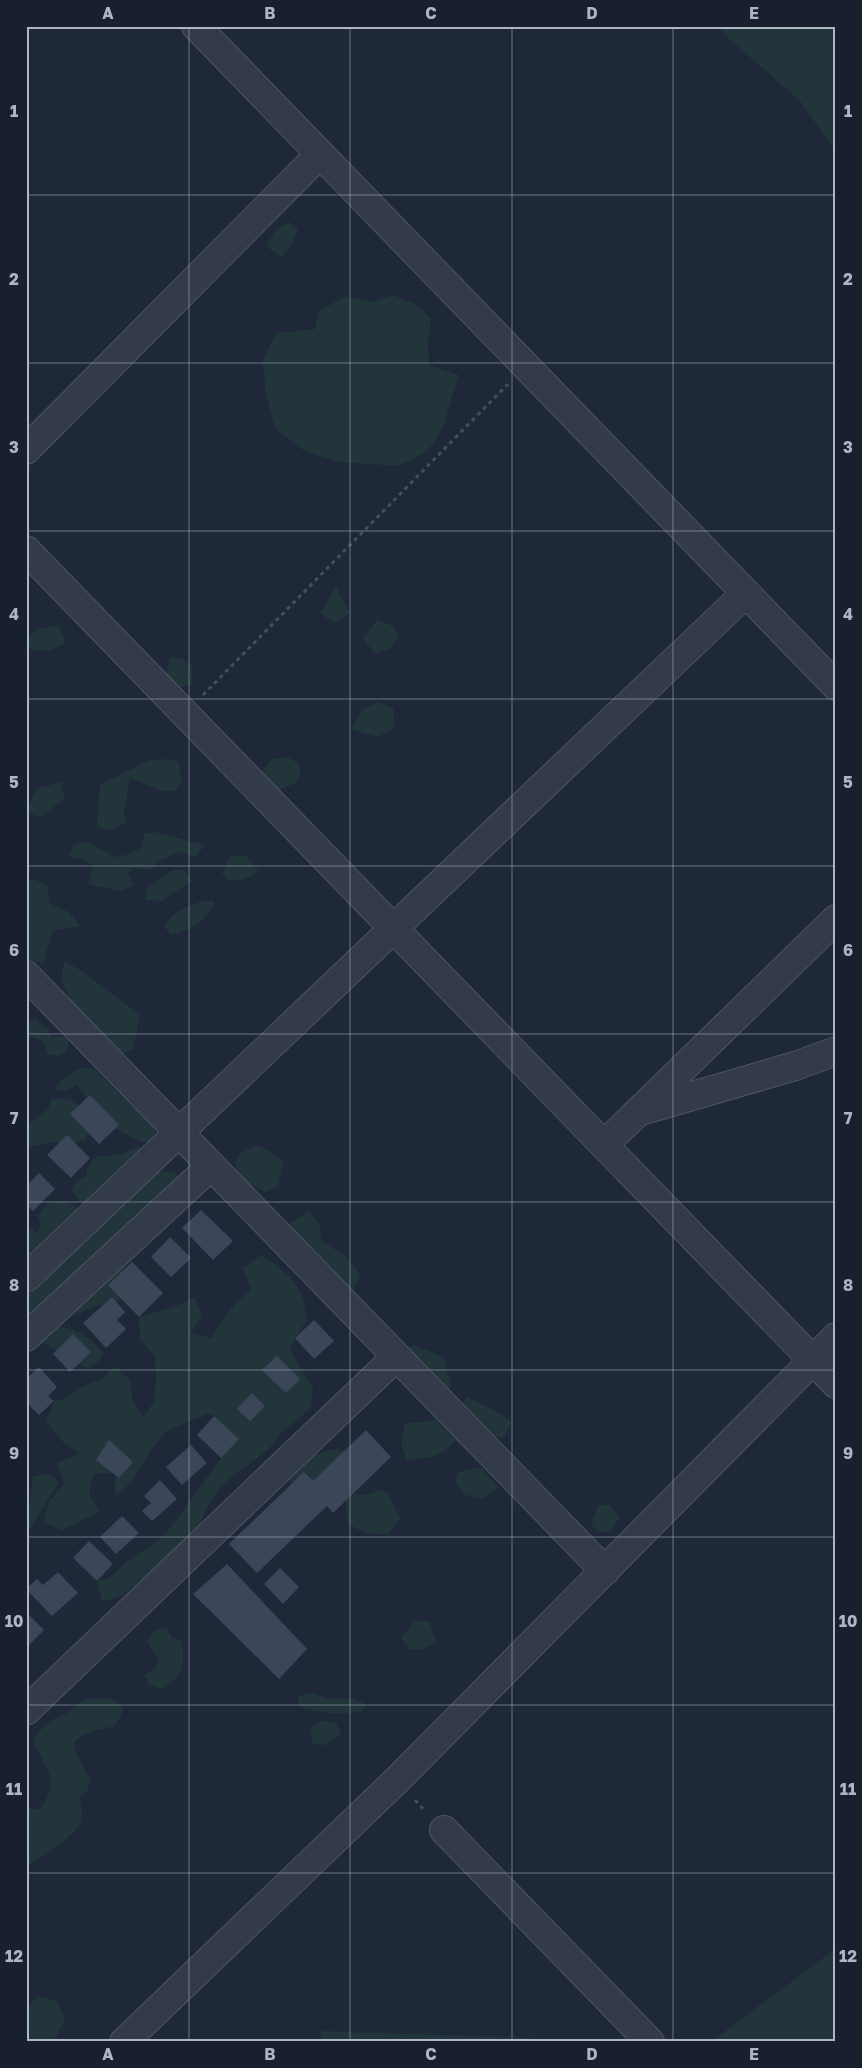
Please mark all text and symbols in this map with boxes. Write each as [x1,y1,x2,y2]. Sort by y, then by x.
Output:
text: A [102,3,114,23]
text: B [264,3,276,23]
text: C [425,3,437,23]
text: D [586,3,598,23]
text: E [749,3,759,23]
text: 1 [10,101,18,121]
text: 1 [844,101,852,121]
text: 2 [9,269,19,289]
text: 2 [843,269,853,289]
text: 3 [9,437,19,457]
text: 3 [843,437,853,457]
text: 4 [9,604,19,624]
text: 4 [843,604,853,624]
text: 5 [9,772,19,792]
text: 5 [843,772,853,792]
text: 6 [9,940,19,960]
text: 6 [843,940,853,960]
text: 7 [10,1108,19,1128]
text: 7 [844,1108,853,1128]
text: 8 [9,1275,19,1295]
text: 8 [843,1275,853,1295]
text: 9 [9,1443,19,1463]
text: 9 [843,1443,853,1463]
text: 10 [5,1611,23,1631]
text: 10 [839,1611,857,1631]
text: 11 [6,1779,22,1799]
text: 11 [840,1779,856,1799]
text: 12 [5,1946,23,1966]
text: 12 [839,1946,857,1966]
text: A [102,2044,114,2064]
text: B [264,2044,276,2064]
text: C [425,2044,437,2064]
text: D [586,2044,598,2064]
text: E [749,2044,759,2064]

